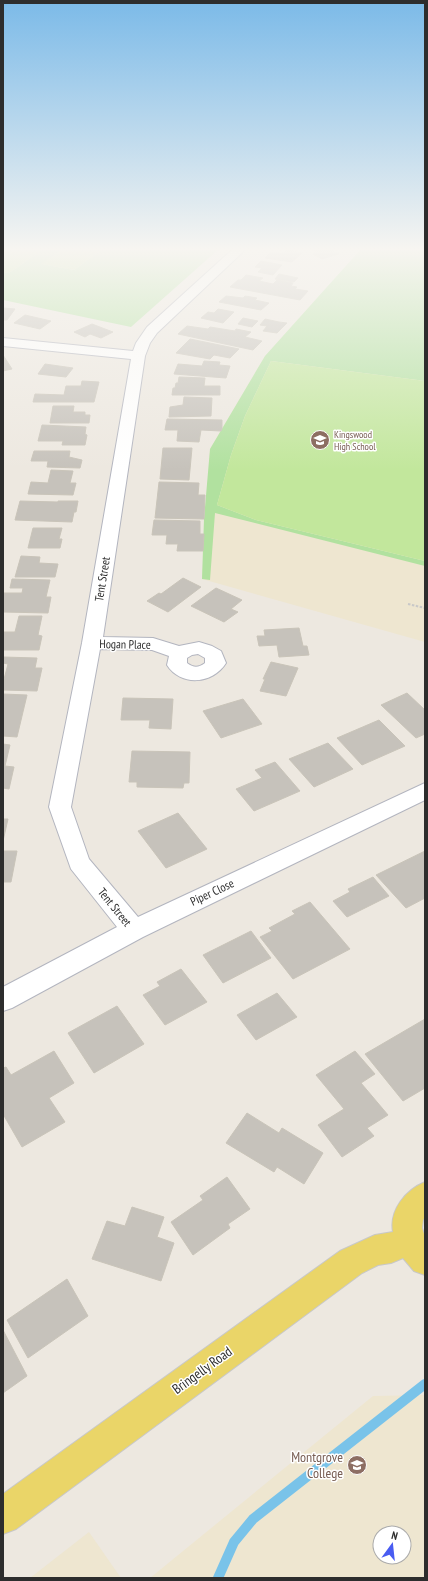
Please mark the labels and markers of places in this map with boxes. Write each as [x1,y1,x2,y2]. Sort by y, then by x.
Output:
place label: Kingswood High School [334,428,376,453]
school or university icon: Kingswood High School [309,429,331,451]
place label: Montgrove College [291,1448,343,1482]
school or university icon: Montgrove College [346,1454,368,1476]

